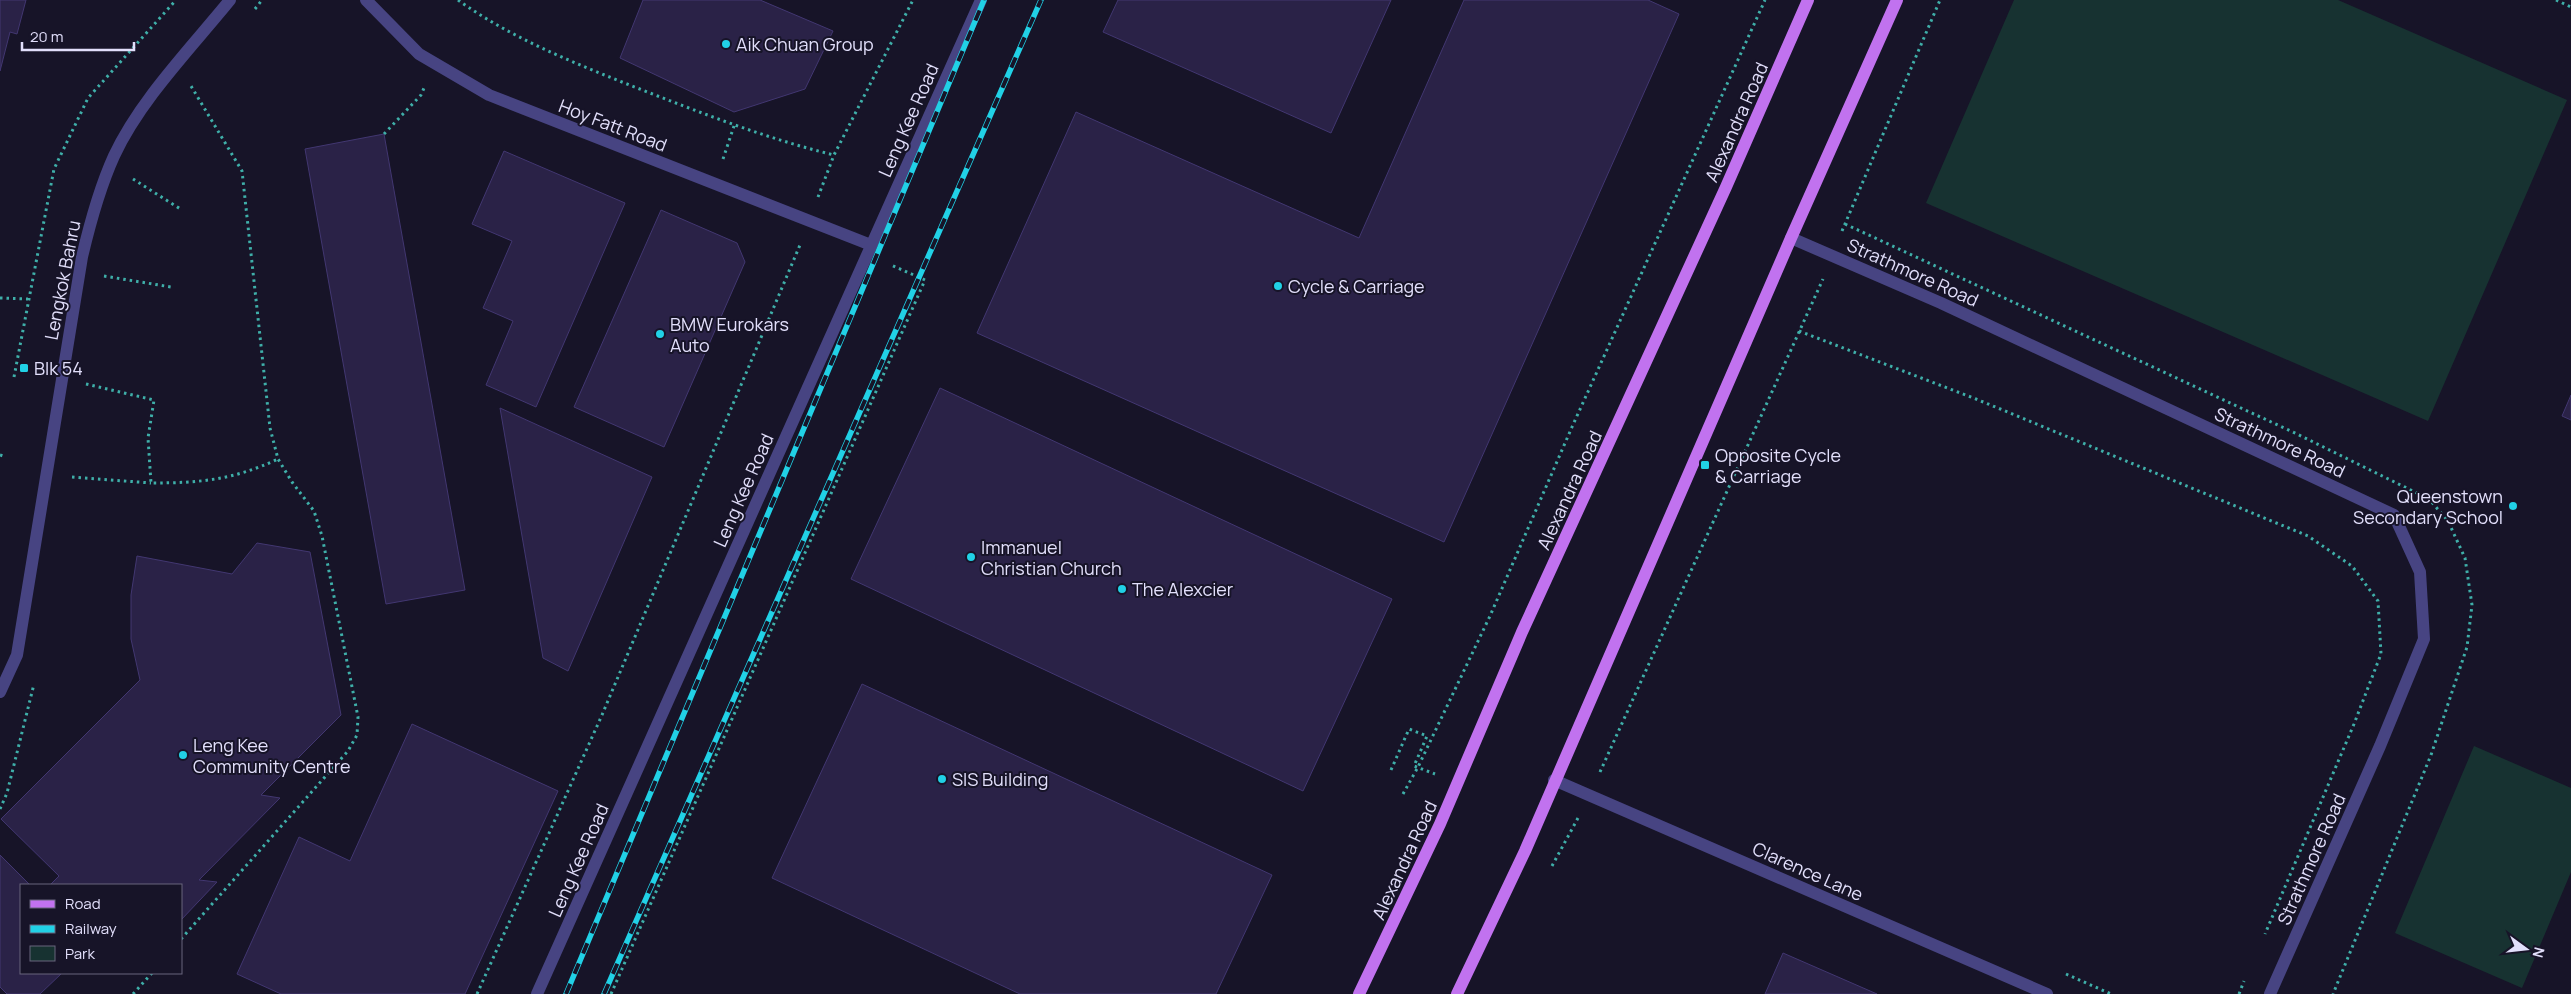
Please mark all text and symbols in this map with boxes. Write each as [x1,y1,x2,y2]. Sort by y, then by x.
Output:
scale bar [22,20,135,52]
text: 20 m [30,26,63,47]
place label: Aik Chuan Group [736,32,874,56]
marker: Aik Chuan Group [720,38,732,50]
street label: Alexandra Road [1699,58,1773,186]
street label: Leng Kee Road [872,60,944,180]
street label: Hoy Fatt Road [555,93,671,157]
street label: Lengkok Bahru [39,218,85,342]
street label: Strathmore Road [1844,232,1982,312]
place label: Cycle & Carriage [1288,274,1425,298]
marker: Cycle & Carriage [1272,280,1284,292]
place label: BMW Eurokars Auto [670,312,789,357]
marker: BMW Eurokars Auto [654,328,666,340]
place label: Blk 54 [34,356,83,380]
marker: Blk 54 [18,362,30,374]
street label: Strathmore Road [2211,401,2349,483]
street label: Alexandra Road [1531,427,1607,553]
street label: Leng Kee Road [707,430,779,550]
place label: Opposite Cycle & Carriage [1715,443,1841,488]
marker: Opposite Cycle & Carriage [1699,459,1711,471]
place label: Queenstown Secondary School [2353,484,2503,529]
marker: Queenstown Secondary School [2507,500,2519,512]
place label: Immanuel Christian Church [981,535,1122,580]
marker: Immanuel Christian Church [965,551,977,563]
place label: The Alexcier [1132,577,1234,601]
marker: The Alexcier [1116,583,1128,595]
place label: Leng Kee Community Centre [193,733,351,778]
marker: Leng Kee Community Centre [177,749,189,761]
place label: SIS Building [952,767,1048,791]
marker: SIS Building [936,773,948,785]
street label: Strathmore Road [2271,790,2351,928]
street label: Alexandra Road [1366,797,1442,923]
street label: Leng Kee Road [542,800,614,920]
street label: Clarence Lane [1749,836,1867,906]
legend [20,884,182,974]
text: Road [65,893,101,914]
text: Railway [65,918,117,939]
north arrow [2501,924,2551,974]
text: Park [65,943,95,964]
text: N [2529,945,2550,960]

